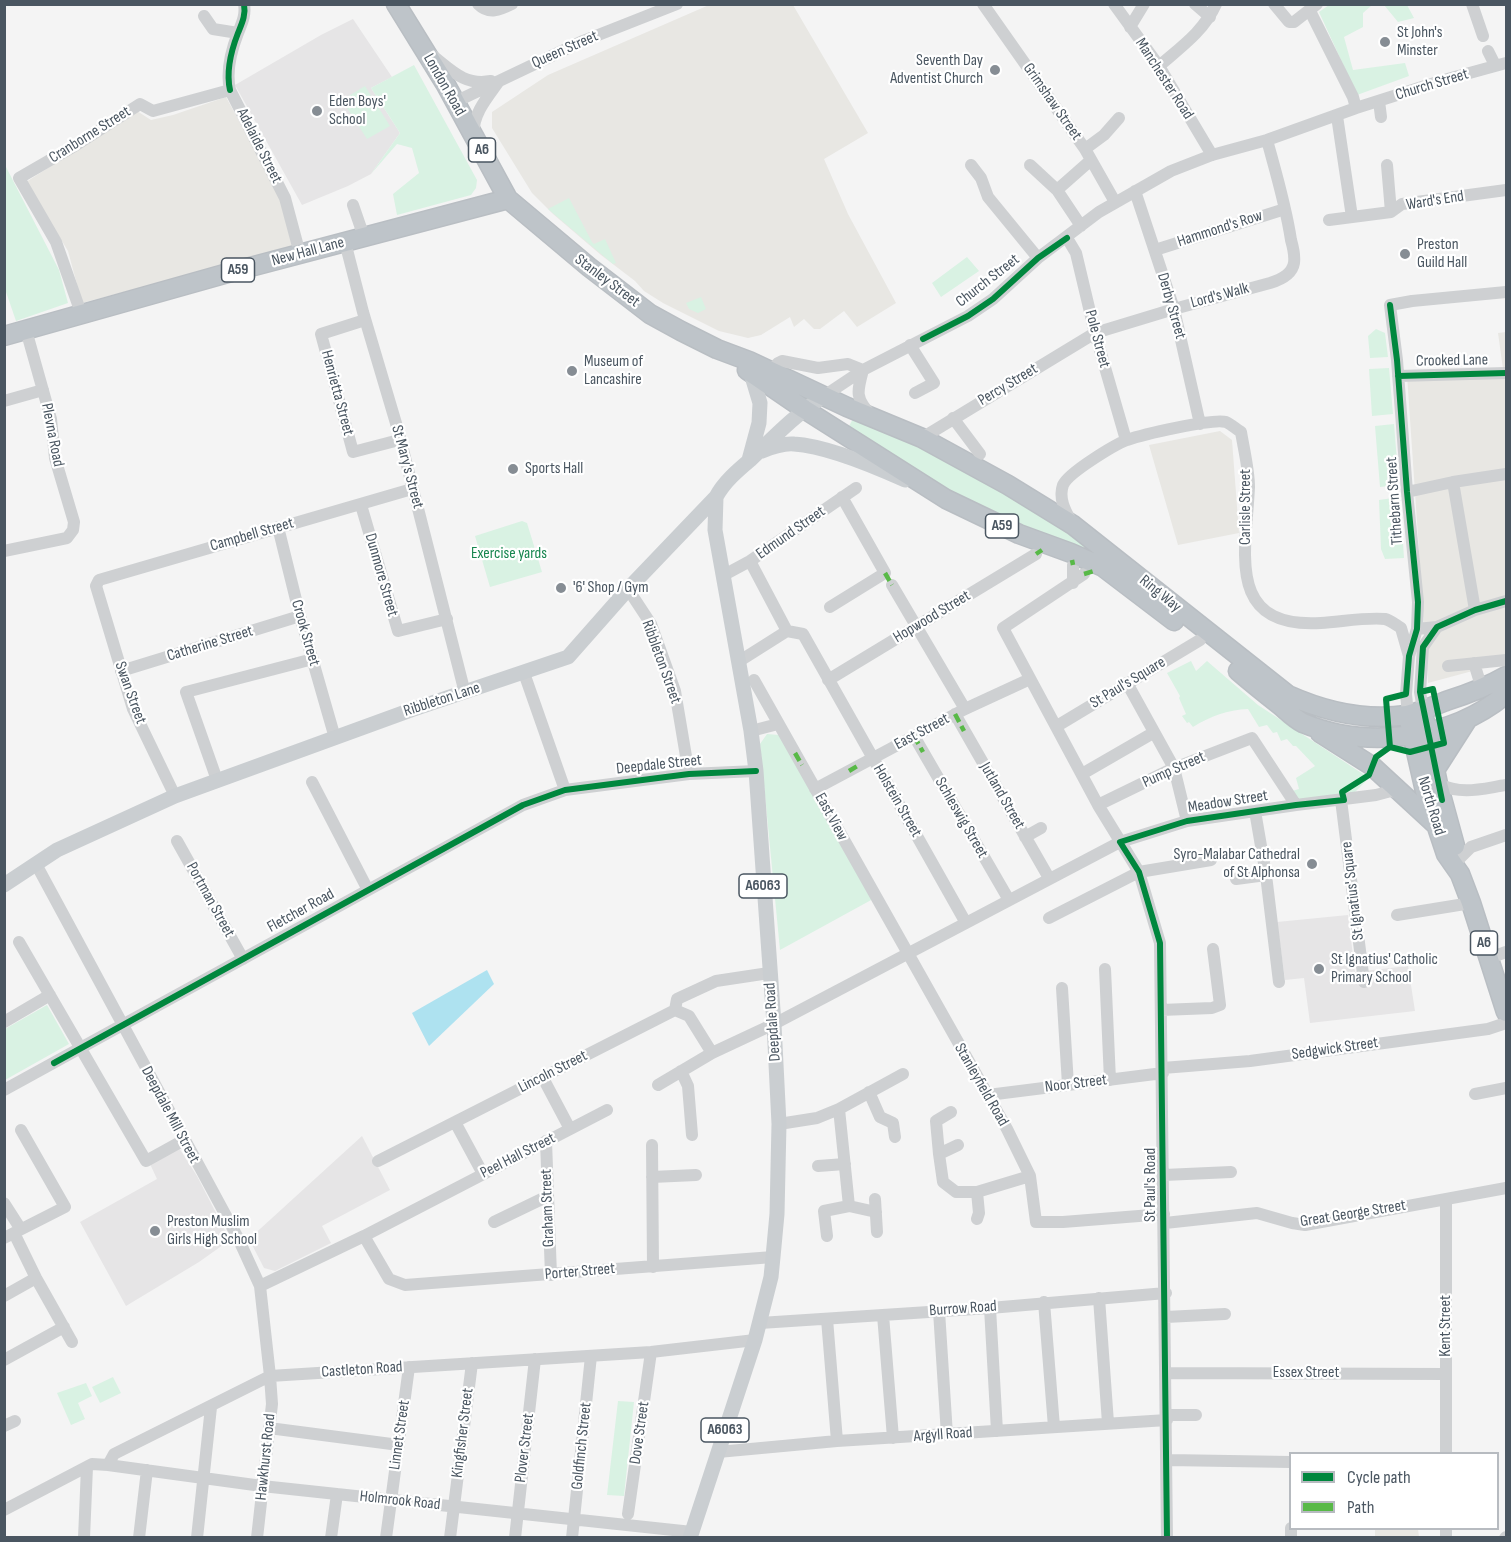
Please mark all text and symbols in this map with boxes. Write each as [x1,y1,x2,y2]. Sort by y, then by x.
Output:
place label: St John's Minster [1397,23,1443,61]
street label: Queen Street [529,27,601,73]
street label: Manchester Road [1131,35,1197,123]
marker: St John's Minster [1378,35,1392,49]
street label: London Road [419,50,469,120]
place label: Seventh Day Adventist Church [890,51,983,89]
street label: Grimshaw Street [1018,60,1086,144]
marker: Seventh Day Adventist Church [988,63,1002,77]
street label: Church Street [1393,65,1471,105]
place label: Eden Boys' School [329,92,386,130]
street label: Cranborne Street [46,102,134,168]
marker: Eden Boys' School [310,104,324,118]
street label: Adelaide Street [232,105,286,187]
road number: A6 [468,138,496,162]
street label: Ward's End [1405,187,1465,215]
street label: Hammond's Row [1175,206,1265,252]
street label: New Hall Lane [270,233,346,271]
place label: Preston Guild Hall [1417,235,1467,273]
marker: Preston Guild Hall [1398,247,1412,261]
street label: Stanley Street [571,250,643,312]
street label: Church Street [952,250,1024,312]
road number: A59 [222,258,254,282]
street label: Derby Street [1152,271,1190,341]
street label: Lord's Walk [1189,279,1251,313]
street label: Pole Street [1080,308,1114,370]
street label: Henrietta Street [316,348,358,438]
street label: Crooked Lane [1416,351,1488,371]
place label: Museum of Lancashire [584,352,643,390]
street label: Percy Street [975,360,1041,410]
marker: Museum of Lancashire [565,364,579,378]
street label: Plevna Road [36,402,68,468]
street label: St Mary's Street [387,423,427,511]
street label: Tithebarn Street [1382,456,1408,546]
place label: Sports Hall [525,459,583,479]
marker: Sports Hall [506,462,520,476]
street label: Carlisle Street [1236,469,1256,545]
street label: Edmund Street [753,502,829,564]
street label: Campbell Street [208,514,296,556]
road number: A59 [986,514,1018,538]
street label: Dunmore Street [360,531,402,619]
park label: Exercise yards [471,544,547,564]
street label: Ring Way [1135,571,1185,617]
place label: '6' Shop / Gym [573,578,648,598]
marker: '6' Shop / Gym [554,581,568,595]
street label: Hopwood Street [890,586,974,648]
street label: Crook Street [286,598,324,668]
street label: Ribbleton Street [637,618,685,706]
street label: Catherine Street [165,622,255,666]
street label: St Paul's Square [1087,653,1169,713]
street label: Swan Street [110,659,150,727]
street label: Ribbleton Lane [401,679,483,721]
street label: East Street [891,710,953,754]
street label: Pump Street [1140,748,1208,792]
street label: Deepdale Street [615,751,703,779]
street label: Jutland Street [975,759,1029,833]
street label: Holstein Street [868,761,926,841]
street label: Schleswig Street [930,774,992,862]
street label: North Road [1413,774,1449,838]
street label: Meadow Street [1187,786,1269,818]
street label: East View [810,790,852,844]
street label: St Ignatius' Square [1337,841,1369,941]
place label: Syro-Malabar Cathedral of St Alphonsa [1173,845,1300,883]
marker: Syro-Malabar Cathedral of St Alphonsa [1305,857,1319,871]
street label: Portman Street [182,859,238,941]
road number: A6063 [739,874,787,898]
street label: Fletcher Road [264,885,338,937]
road number: A6 [1470,931,1498,955]
place label: St Ignatius' Catholic Primary School [1331,950,1438,988]
marker: St Ignatius' Catholic Primary School [1312,962,1326,976]
street label: Deepdale Road [761,982,785,1062]
street label: Sedgwick Street [1291,1033,1379,1065]
street label: Stanleyfield Road [950,1040,1012,1130]
street label: Lincoln Street [515,1046,591,1098]
street label: Deepdale Mill Street [136,1063,204,1167]
street label: Noor Street [1044,1071,1108,1097]
street label: Peel Hall Street [477,1129,559,1183]
street label: St Paul's Road [1141,1148,1161,1222]
street label: Graham Street [537,1169,559,1247]
street label: Great George Street [1299,1196,1407,1232]
place label: Preston Muslim Girls High School [167,1212,257,1250]
marker: Preston Muslim Girls High School [148,1224,162,1238]
street label: Porter Street [544,1259,616,1285]
street label: Kent Street [1436,1295,1456,1357]
street label: Burrow Road [929,1297,997,1321]
street label: Castleton Road [321,1358,403,1382]
street label: Essex Street [1273,1363,1339,1383]
street label: Kingfisher Street [448,1387,478,1479]
street label: Linnet Street [386,1399,414,1471]
street label: Dove Street [626,1400,654,1466]
street label: Goldfinch Street [568,1401,596,1491]
street label: Plover Street [511,1412,539,1484]
street label: Hawkhurst Road [252,1413,280,1501]
road number: A6063 [701,1418,749,1442]
street label: Argyll Road [913,1423,973,1447]
legend [1289,1452,1499,1530]
text: Cycle path [1347,1467,1411,1488]
street label: Holmrook Road [359,1487,441,1515]
text: Path [1347,1497,1375,1518]

